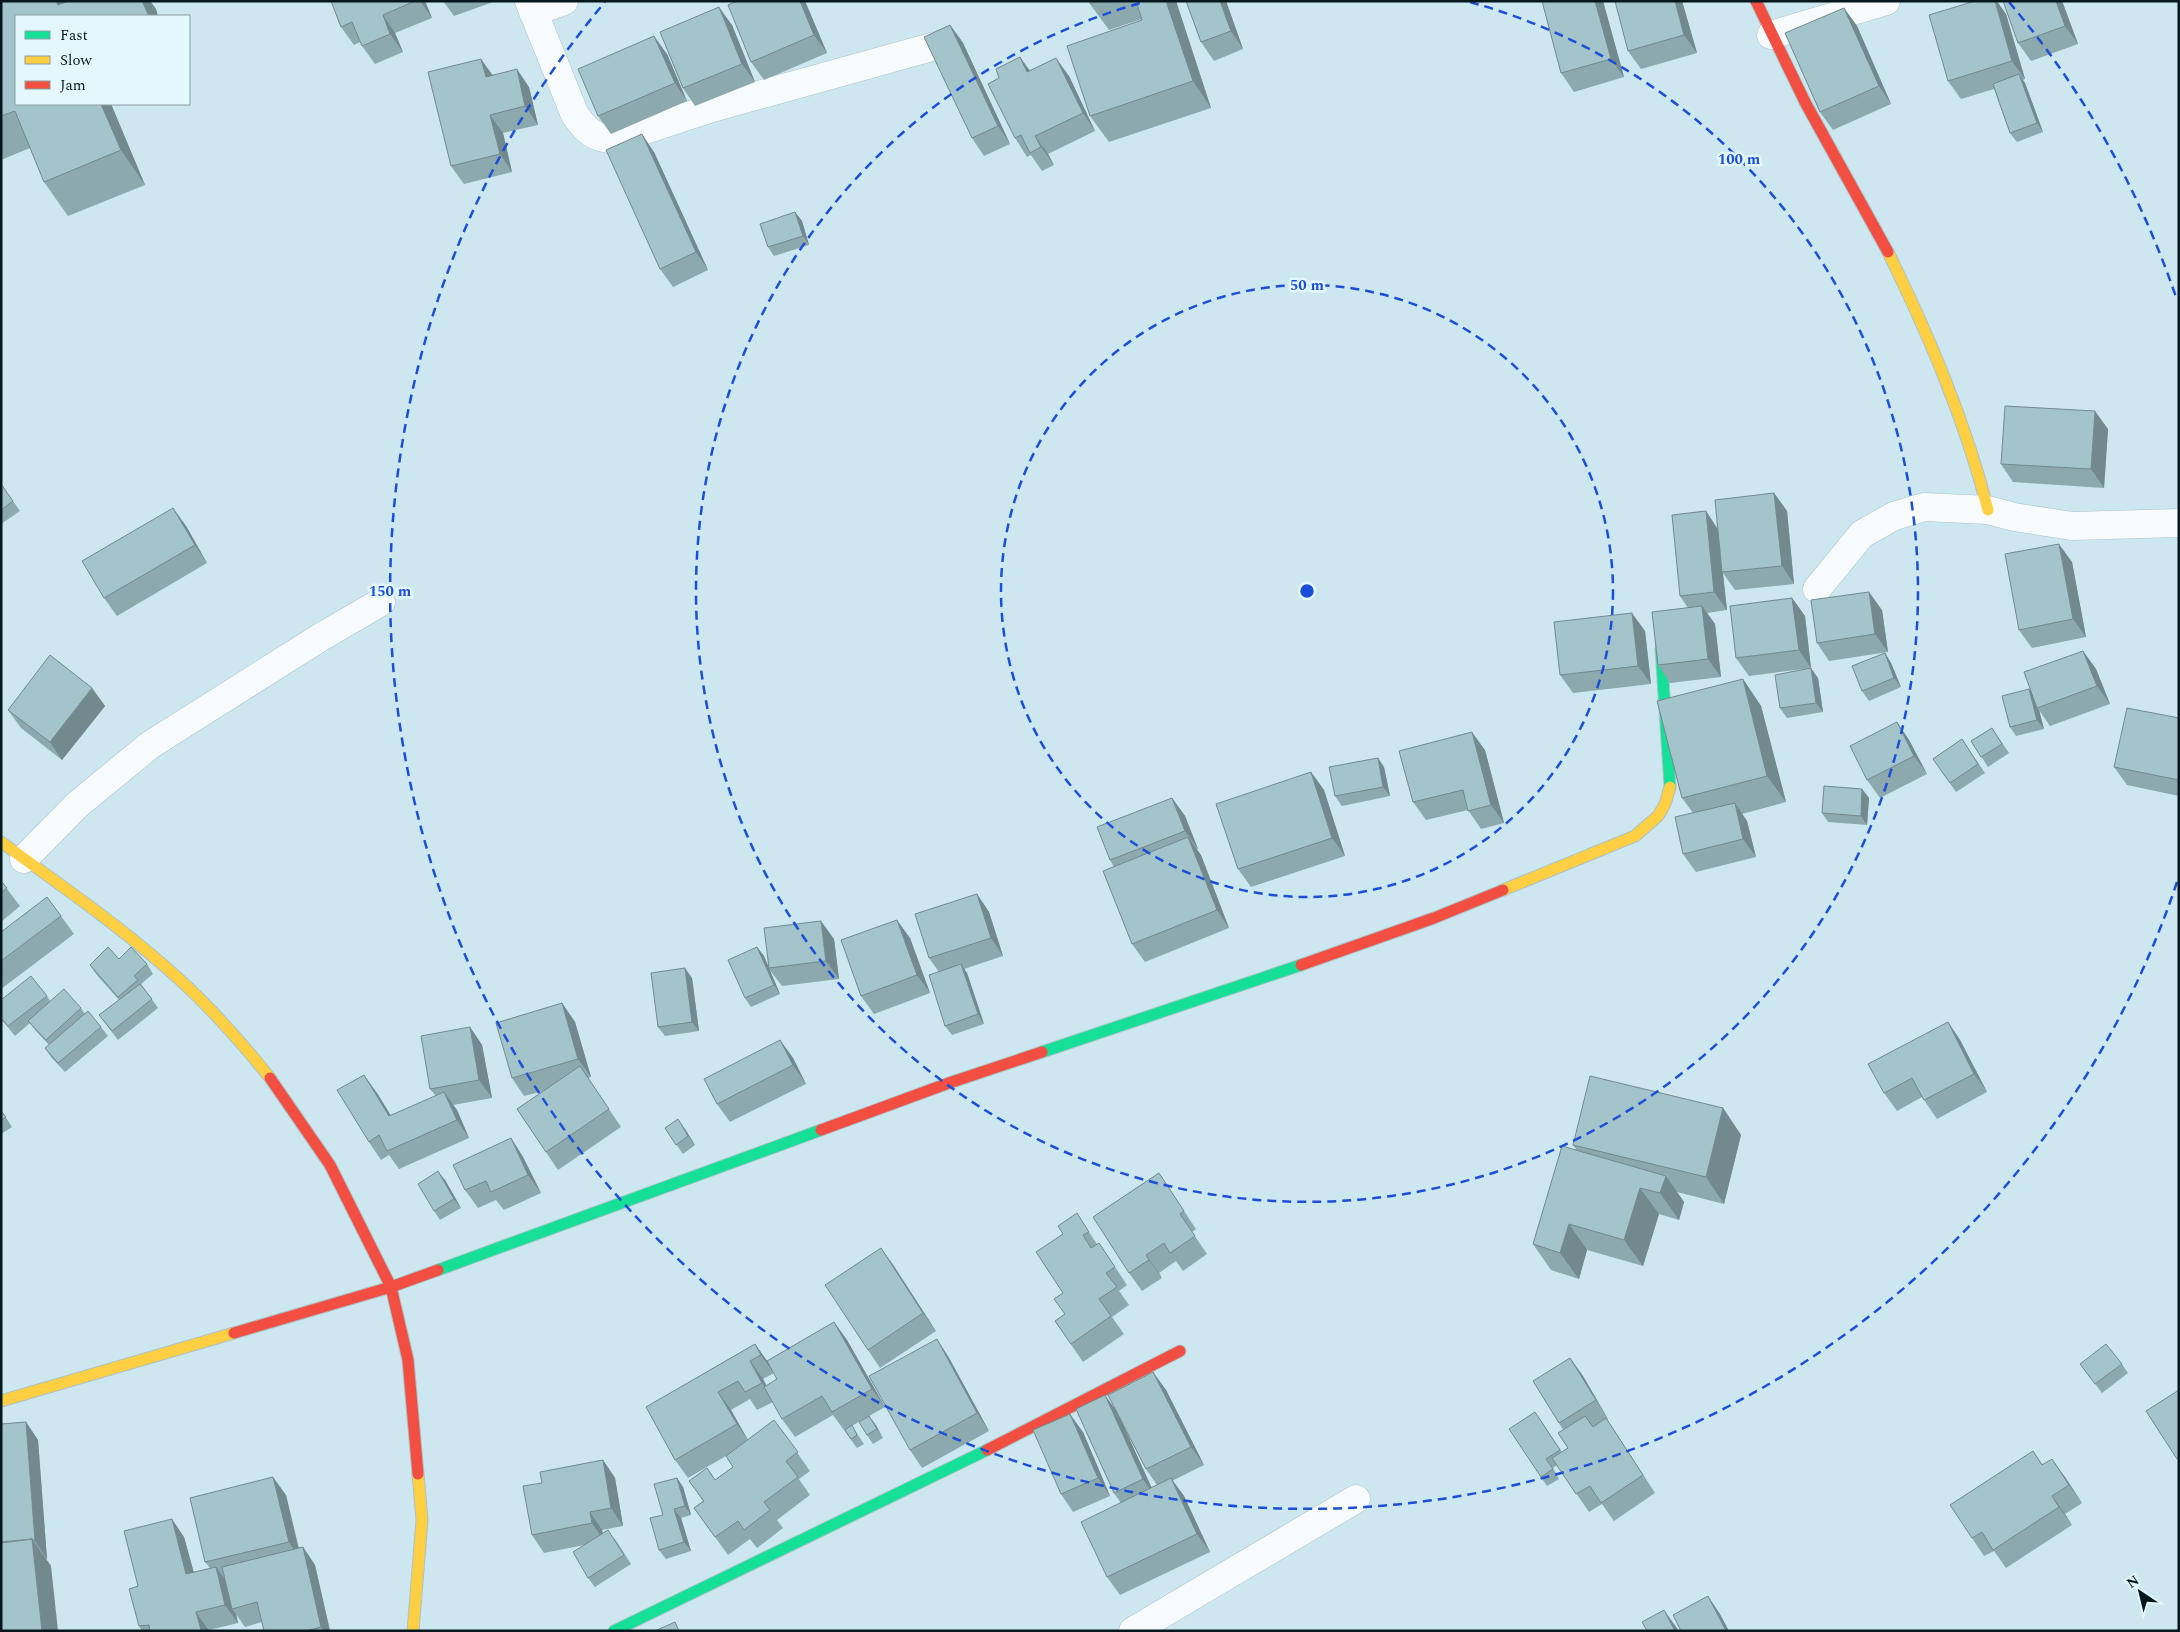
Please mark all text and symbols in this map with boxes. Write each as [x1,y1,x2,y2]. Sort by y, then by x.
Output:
legend [15,15,190,105]
text: Fast [60,24,88,47]
text: Slow [60,49,92,72]
text: Jam [60,74,86,97]
text: 100 m [1718,148,1761,171]
text: 50 m [1290,274,1325,297]
text: 150 m [369,580,412,603]
centre of rings [1298,582,1316,600]
north arrow [2115,1567,2165,1617]
text: N [2122,1570,2144,1594]

